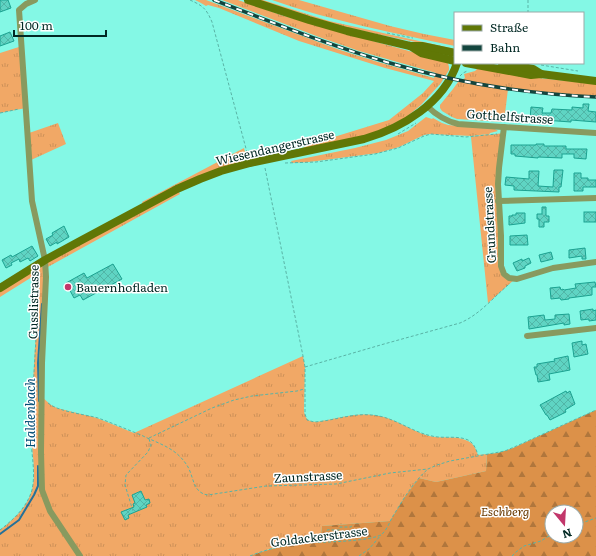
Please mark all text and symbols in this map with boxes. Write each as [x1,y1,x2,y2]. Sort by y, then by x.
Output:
scale bar [14,12,106,38]
legend [454,12,584,64]
text: 100 m [20,16,53,34]
text: Straße [490,18,528,36]
text: Bahn [490,38,520,56]
street label: Gotthelfstrasse [466,104,554,128]
street label: Wiesendangerstrasse [214,125,336,169]
street label: Grundstrasse [478,186,500,264]
street label: Gusslistrasse [23,265,43,339]
place label: Bauernhofladen [76,278,168,296]
marker: Bauernhofladen [63,282,73,292]
water label: Haldenbach [20,378,39,448]
street label: Zaunstrasse [273,465,343,487]
park label: Eschberg [481,502,529,520]
north arrow [544,504,584,544]
street label: Goldackerstrasse [270,521,368,551]
text: N [561,525,574,543]

